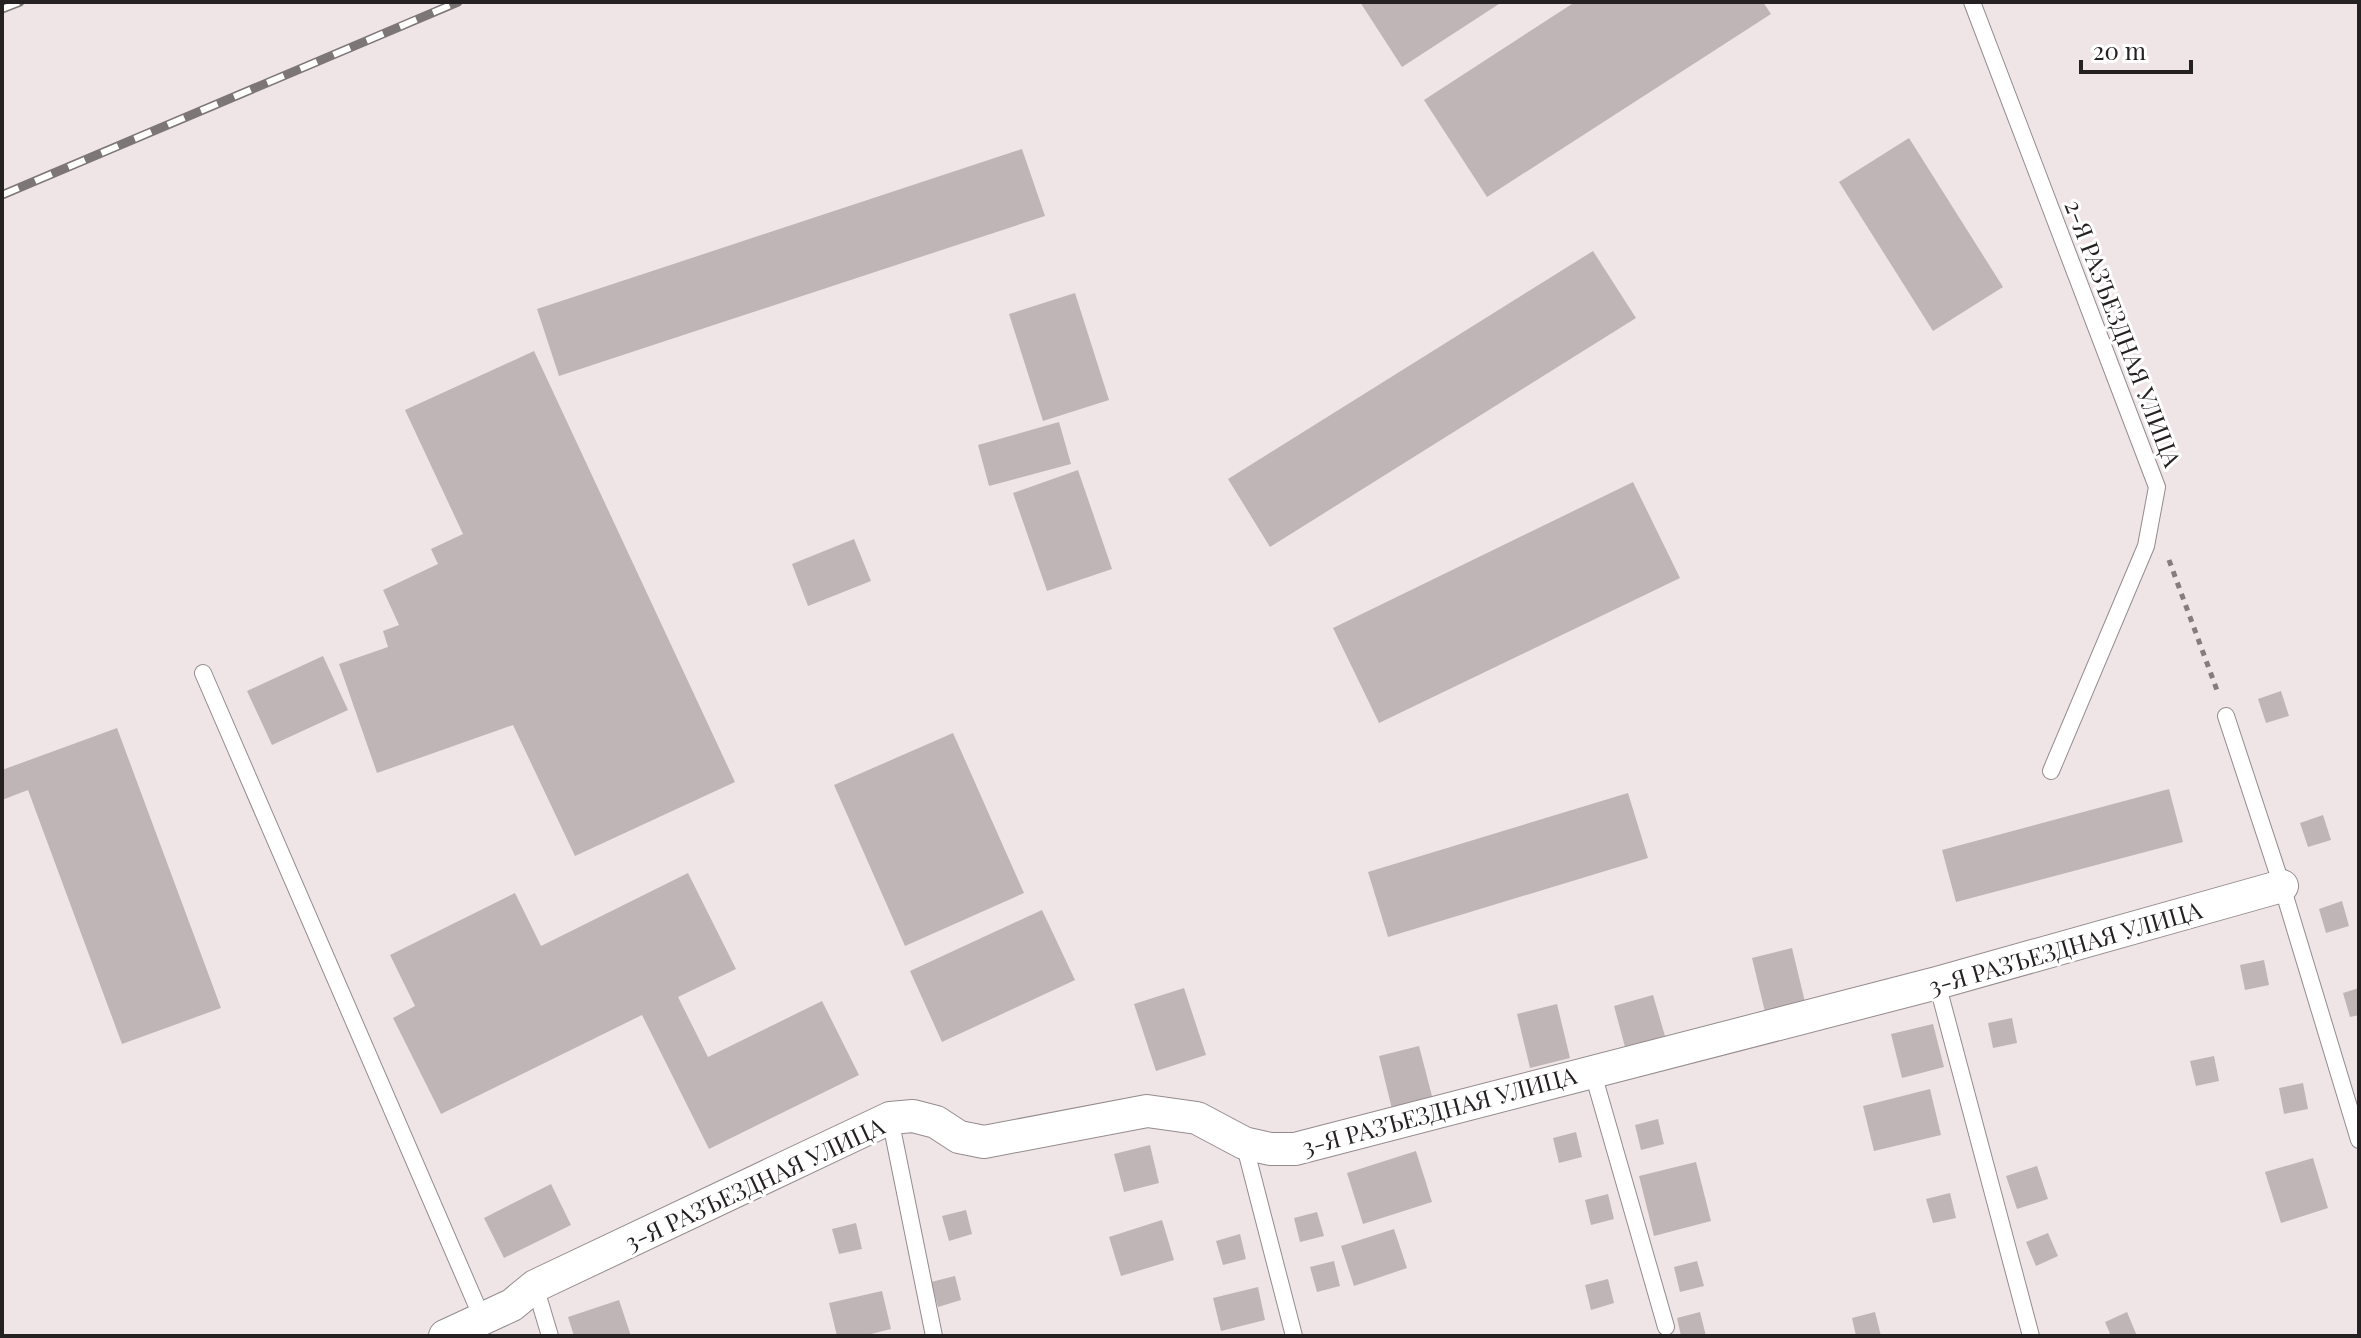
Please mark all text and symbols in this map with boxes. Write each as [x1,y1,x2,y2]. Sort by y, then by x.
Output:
scale bar [2081,24,2191,74]
text: 20 m [2093,34,2146,66]
street label: 2-Я РАЗЪЕЗДНАЯ УЛИЦА [2058,195,2190,472]
street label: 3-Я РАЗЪЕЗДНАЯ УЛИЦА [1925,892,2206,1001]
street label: 3-Я РАЗЪЕЗДНАЯ УЛИЦА [1298,1058,1581,1162]
street label: 3-Я РАЗЪЕЗДНАЯ УЛИЦА [619,1108,890,1257]

